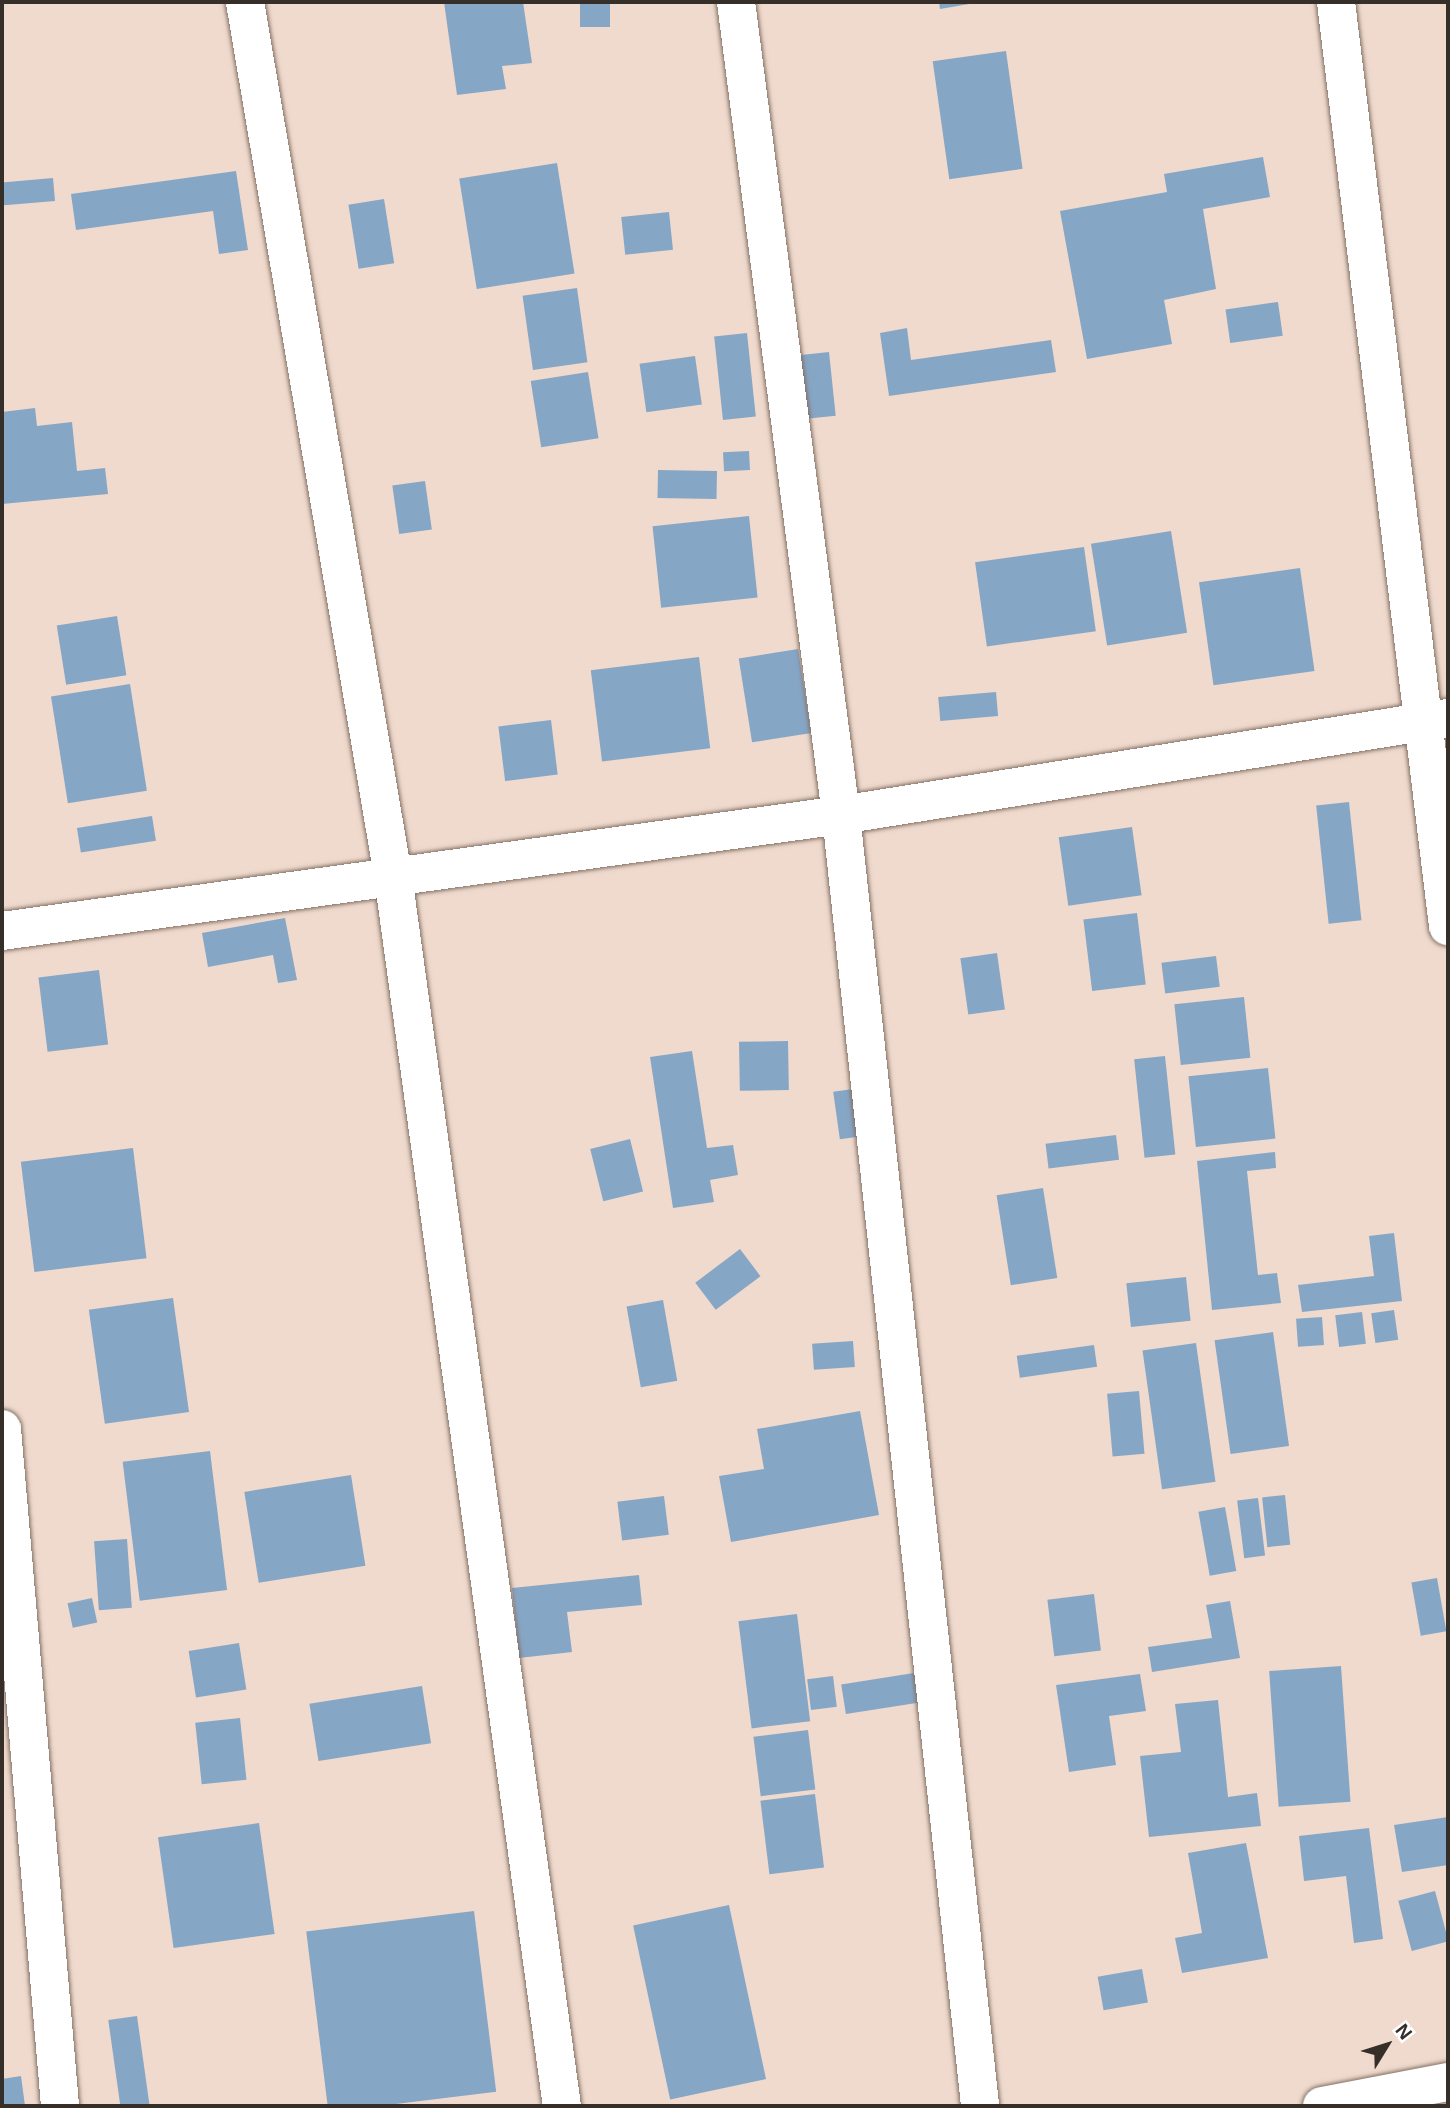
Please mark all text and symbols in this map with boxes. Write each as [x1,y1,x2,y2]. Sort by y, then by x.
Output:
north arrow [1352,2010,1422,2080]
text: N [1391,2020,1416,2044]

